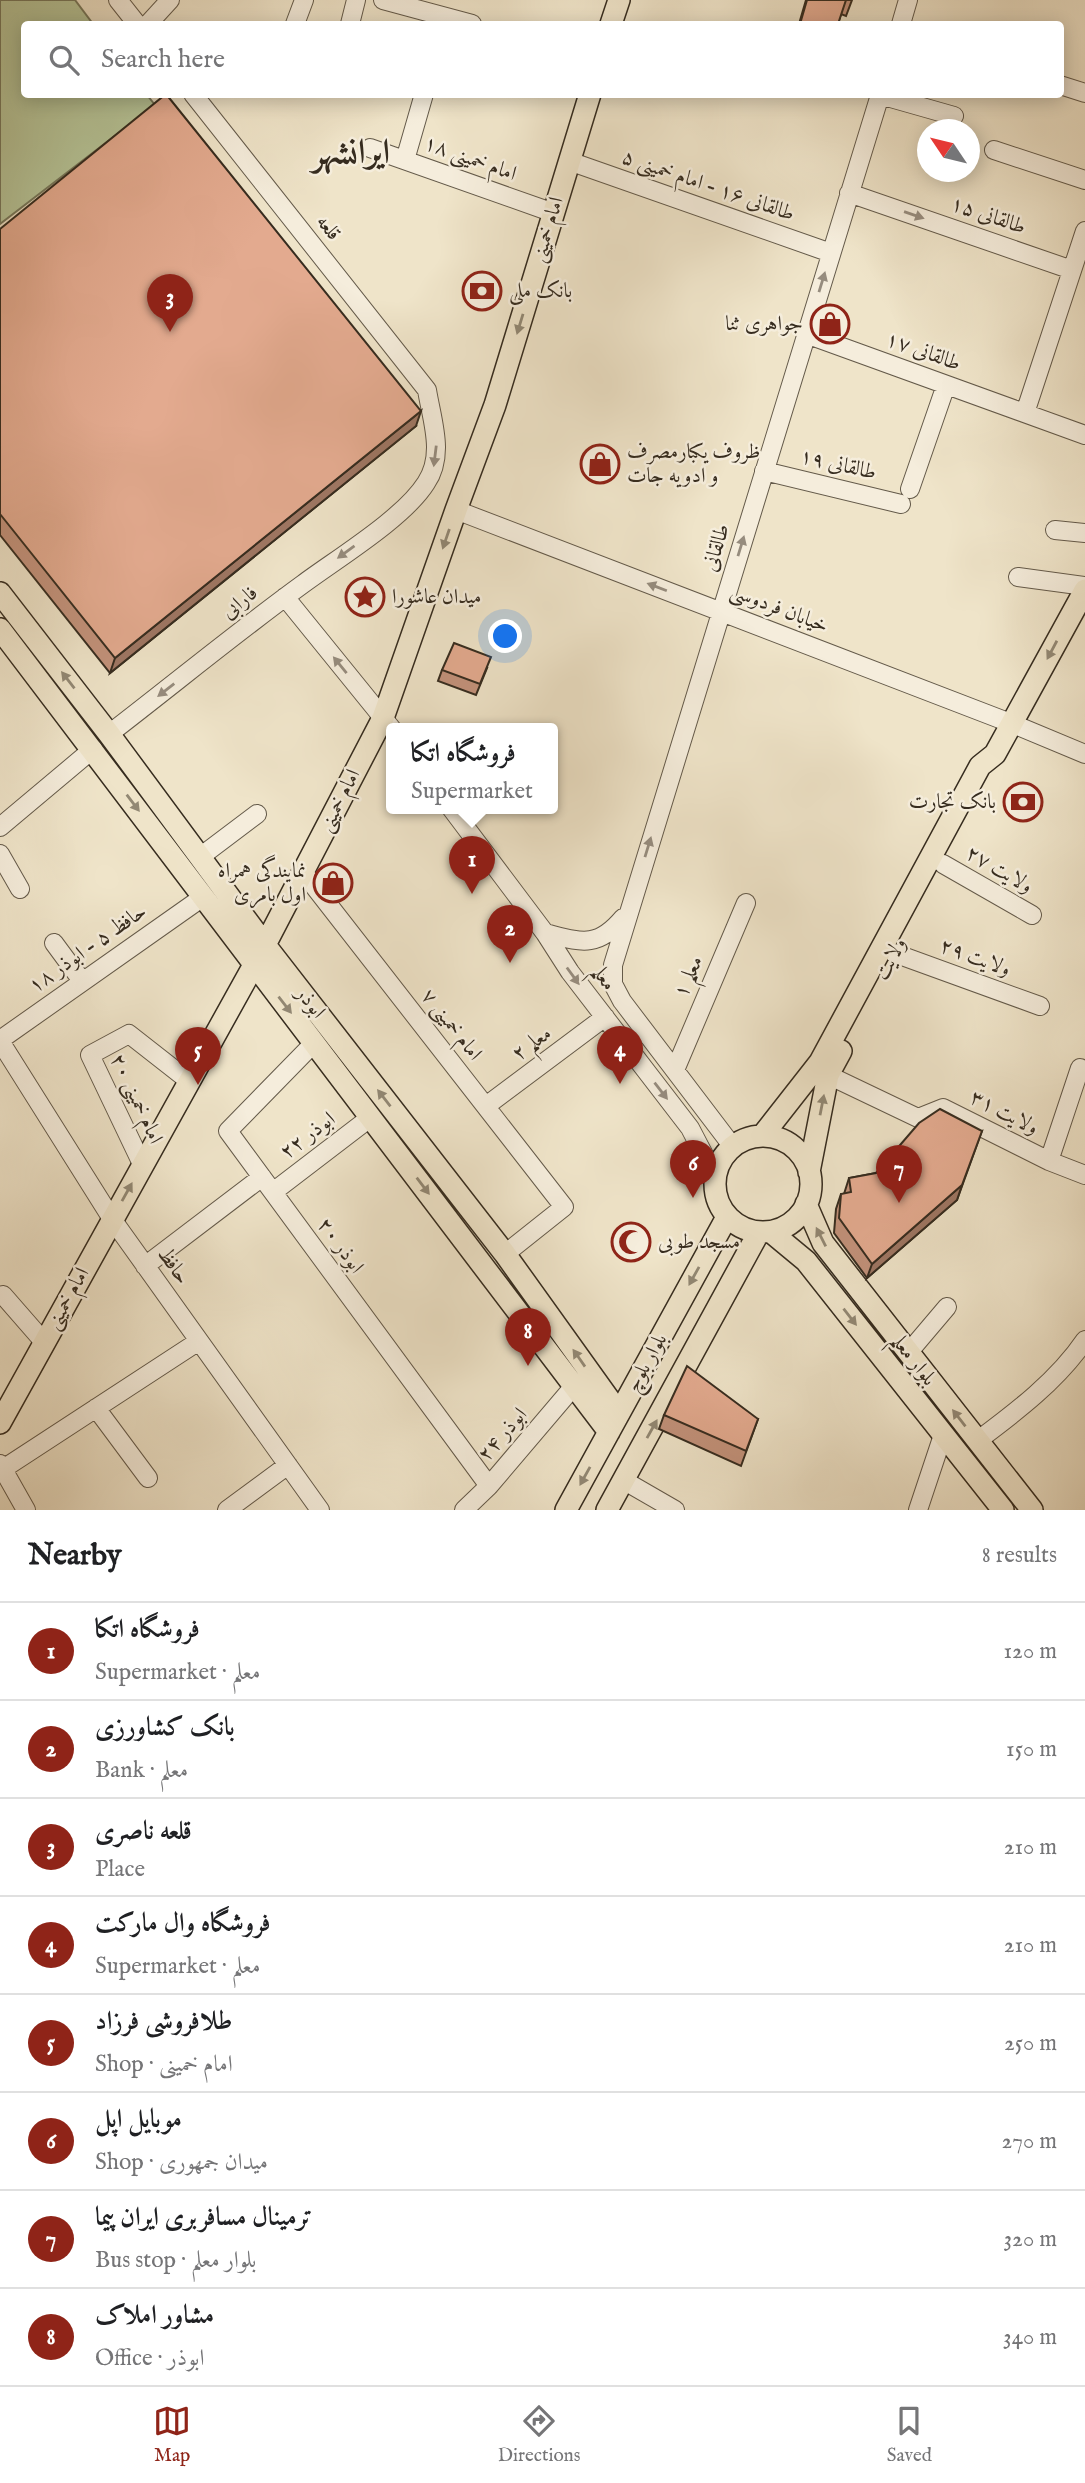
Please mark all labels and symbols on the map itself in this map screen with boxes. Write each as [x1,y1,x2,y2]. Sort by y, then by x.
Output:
north arrow [917,119,980,182]
street label: امام خمینی ۱۸ [419,130,520,191]
district label: ایرانشهر [308,131,390,176]
street label: طالقانی ۱۶ - امام خمینی ۵ [617,144,798,231]
street label: طالقانی ۱۵ [947,191,1029,241]
street label: امام خمینی [525,194,574,267]
street label: قلعه [309,209,347,247]
one-way arrow [903,210,924,221]
bank icon: بانک ملی [461,270,503,312]
one-way arrow [817,271,828,292]
pin: 3 [147,274,193,332]
place label: بانک ملی [509,278,572,306]
shop icon: جواهری ثنا [809,303,851,345]
place label: جواهری ثنا [725,311,803,338]
one-way arrow [514,314,524,335]
street label: طالقانی ۱۷ [882,326,964,378]
place label: ظروف یکبارمصرف و ادویه جات [627,439,760,490]
shop icon: ظروف یکبارمصرف و ادویه جات [579,443,621,485]
street label: طالقانی ۱۹ [797,443,879,487]
one-way arrow [429,445,440,467]
street label: طالقانی [697,521,737,575]
one-way arrow [440,528,451,549]
one-way arrow [737,535,747,556]
one-way arrow [338,544,356,559]
place icon: میدان عاشورا [344,576,386,618]
street label: خیابان فردوسی [726,578,832,640]
street label: فارابی [216,580,264,626]
one-way arrow [647,581,668,592]
place label: میدان عاشورا [392,584,481,611]
your location [488,619,522,653]
one-way arrow [1047,640,1058,660]
one-way arrow [333,656,348,673]
one-way arrow [60,672,75,690]
one-way arrow [157,683,175,697]
street label: امام خمینی [313,765,370,838]
bank icon: بانک تجارت [1002,781,1044,823]
place label: بانک تجارت [909,789,996,816]
one-way arrow [126,794,141,812]
pin: 1 [449,836,495,894]
one-way arrow [643,836,654,857]
street label: ولایت ۲۷ [960,840,1038,900]
place label: نمایندگی همراه اول بامری [218,854,306,909]
shop icon: نمایندگی همراه اول بامری [312,862,354,904]
street label: حافظ ۵ - ابوذر ۱۸ [24,898,152,1000]
pin: 2 [487,905,533,963]
street label: ولایت [869,933,913,985]
street label: ولایت ۲۹ [936,933,1014,983]
street label: معلم ۱ [668,952,716,1005]
street label: معلم [580,959,622,1000]
one-way arrow [566,967,580,985]
street label: ابوذر [288,980,331,1025]
street label: امام خمینی ۷ [412,983,488,1068]
one-way arrow [277,996,291,1014]
street label: معلم ۲ [507,1020,561,1072]
pin: 4 [597,1026,643,1084]
pin: 5 [175,1027,221,1085]
street label: امام خمینی ۲۰ [101,1050,169,1150]
one-way arrow [654,1081,669,1099]
street label: ولایت ۳۱ [965,1084,1043,1142]
one-way arrow [376,1089,391,1107]
one-way arrow [817,1094,828,1116]
street label: ابوذر ۲۲ [275,1106,341,1166]
pin: 6 [670,1140,716,1198]
pin: 7 [876,1145,922,1203]
one-way arrow [416,1176,430,1195]
one-way arrow [121,1182,133,1201]
street label: ابوذر ۲۰ [311,1213,369,1279]
mosque icon: مسجد طوبی [610,1221,652,1263]
one-way arrow [815,1227,827,1247]
place label: مسجد طوبی [658,1229,740,1256]
street label: حافظ [150,1242,196,1290]
street label: امام خمینی [40,1263,99,1336]
one-way arrow [688,1267,700,1286]
pin: 8 [505,1308,551,1366]
one-way arrow [843,1308,858,1326]
street label: بلوار معلم [879,1328,942,1395]
street label: بلوار بلوچ [620,1329,678,1399]
one-way arrow [572,1349,586,1367]
street label: ابوذر ۲۴ [472,1402,534,1468]
one-way arrow [952,1409,967,1427]
one-way arrow [645,1418,657,1438]
one-way arrow [579,1466,591,1486]

